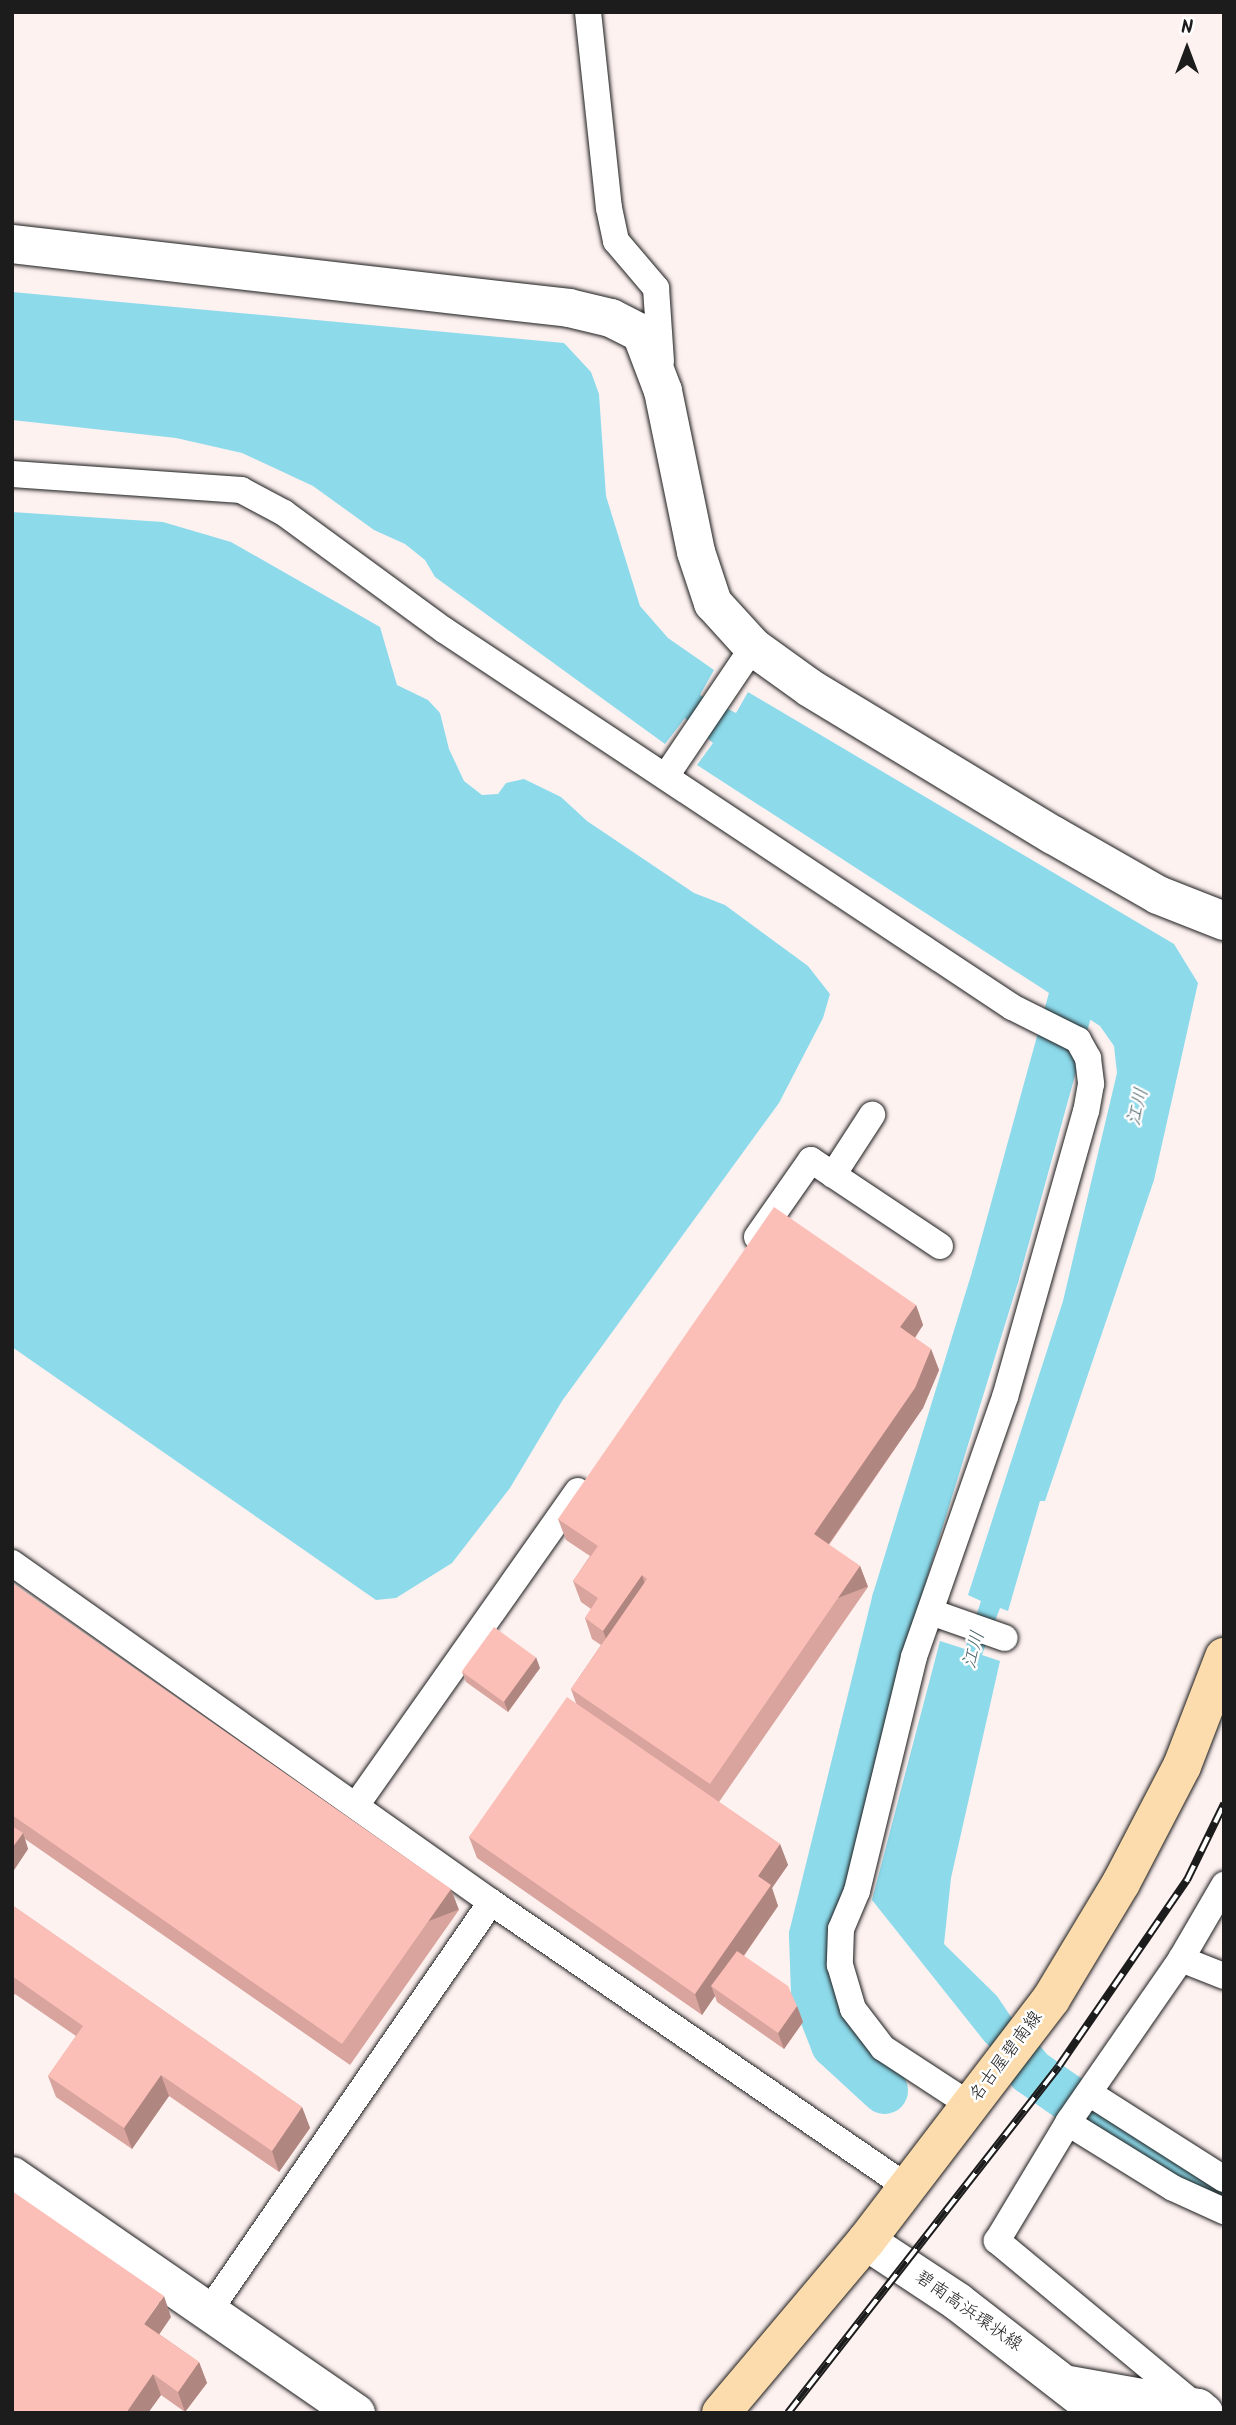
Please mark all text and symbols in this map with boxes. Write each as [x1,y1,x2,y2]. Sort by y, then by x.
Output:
text: N [1181,13,1193,43]
north arrow [1152,14,1222,84]
water label: 江川 [1123,1086,1155,1128]
water label: 江川 [959,1629,991,1671]
street label: 名古屋碧南線 [966,2007,1048,2107]
street label: 碧南高浜環状線 [910,2267,1026,2357]

